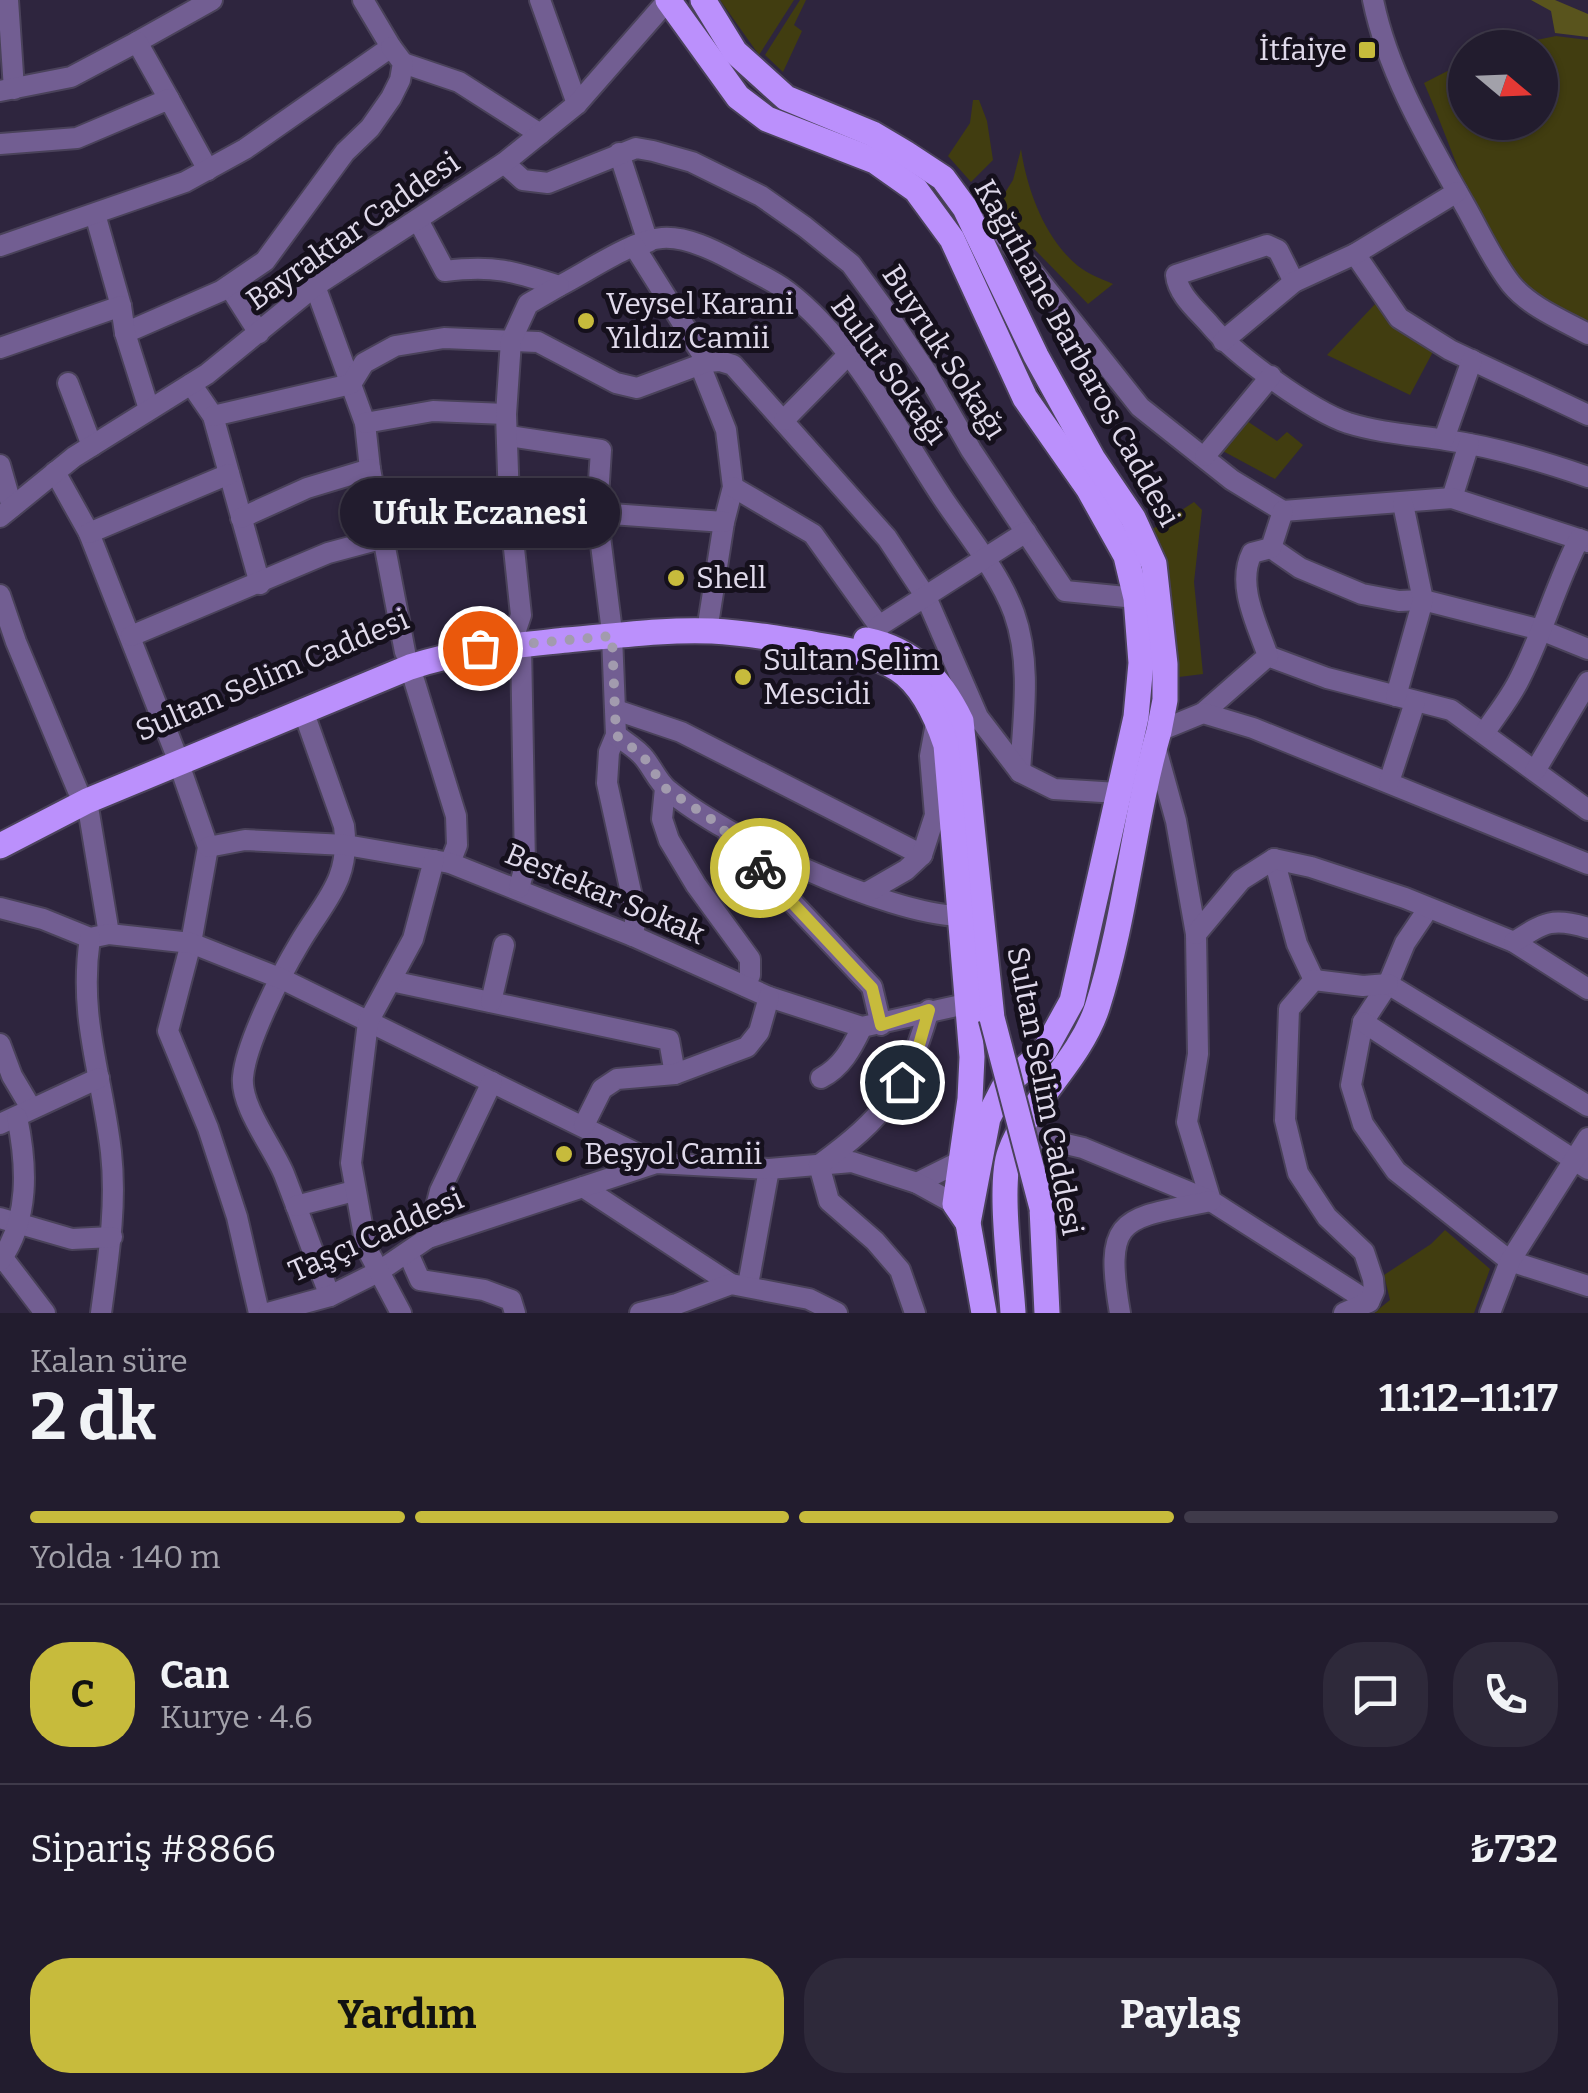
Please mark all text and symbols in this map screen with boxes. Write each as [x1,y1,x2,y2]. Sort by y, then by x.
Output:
north arrow [1448,30,1558,140]
map controls [1448,30,1558,140]
place label: İtfaiye [1259,32,1347,68]
marker: İtfaiye [1356,39,1378,61]
street label: Bayraktar Caddesi [240,144,466,318]
street label: Kağıthane Barbaros Caddesi [967,173,1188,533]
street label: Buyruk Sokağı [874,258,1014,446]
place label: Veysel Karani Yıldız Camii [606,286,794,356]
street label: Bulut Sokağı [823,289,955,451]
marker: Veysel Karani Yıldız Camii [575,310,597,332]
callout: Ufuk Eczanesi [340,478,620,548]
text: Ufuk Eczanesi [373,494,587,532]
place label: Shell [696,560,766,596]
marker: Shell [665,567,687,589]
street label: Sultan Selim Caddesi [130,601,414,749]
pin [438,606,523,691]
icon: bag [453,621,508,676]
place label: Sultan Selim Mescidi [763,642,940,712]
marker: Sultan Selim Mescidi [732,666,754,688]
courier [710,818,810,918]
street label: Bestekar Sokak [500,836,710,952]
icon: bike [733,841,788,896]
street label: Sultan Selim Caddesi [999,944,1091,1238]
pin [860,1040,945,1125]
icon: home [875,1055,930,1110]
place label: Beşyol Camii [584,1136,762,1172]
marker: Beşyol Camii [553,1143,575,1165]
street label: Taşçı Caddesi [283,1180,469,1290]
text: Kalan süre [30,1342,188,1380]
text: 11:12–11:17 [1379,1375,1558,1421]
text: 2 dk [30,1378,156,1456]
text: Yolda · 140 m [30,1538,220,1576]
button: chat [1323,1642,1428,1747]
button: phone [1453,1642,1558,1747]
text: Can [160,1652,229,1698]
text: C [70,1671,95,1717]
text: Kurye · 4.6 [160,1698,313,1736]
text: Sipariş #8866 [30,1826,276,1872]
text: ₺732 [1469,1826,1558,1872]
button: Yardım [30,1958,784,2073]
button: Paylaş [804,1958,1558,2073]

